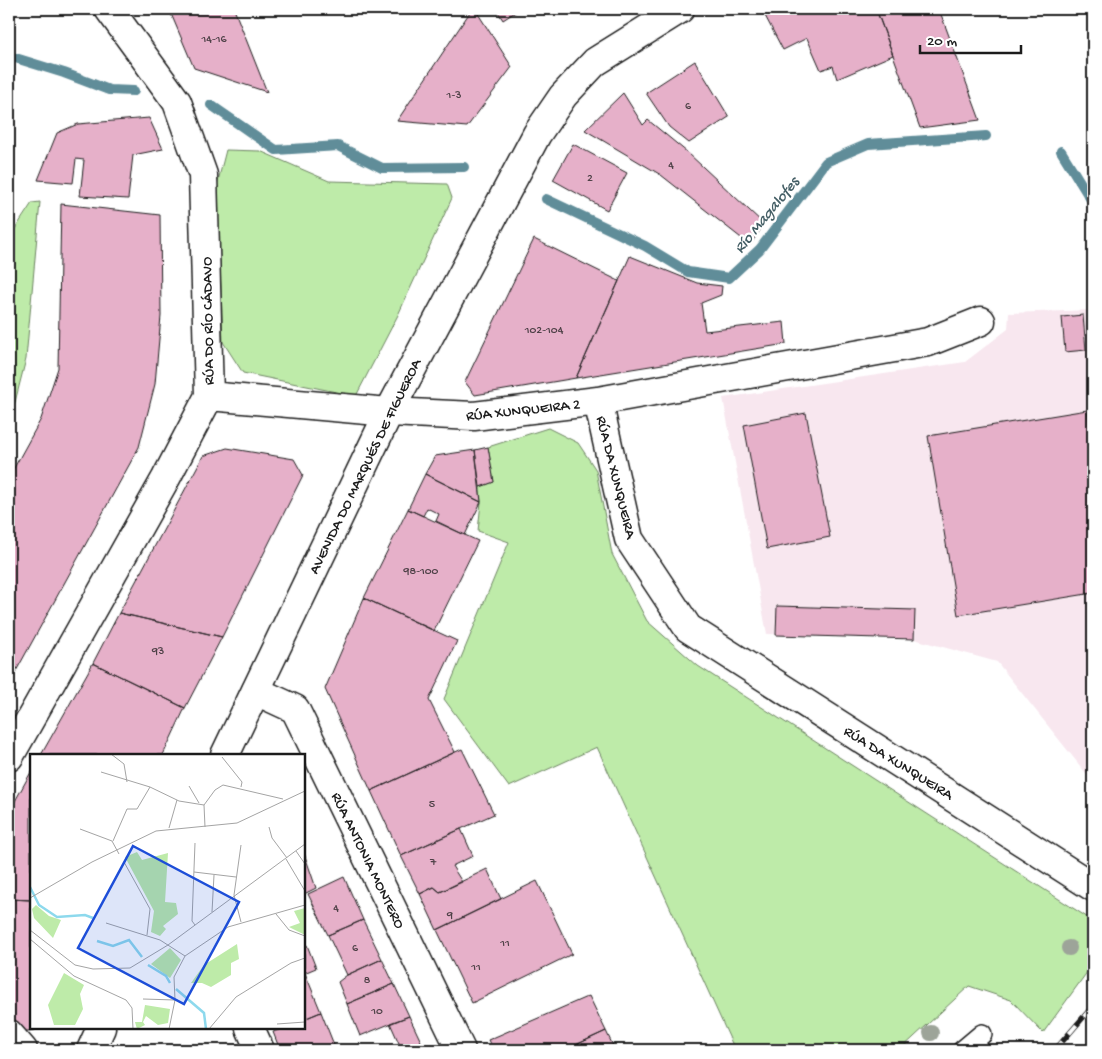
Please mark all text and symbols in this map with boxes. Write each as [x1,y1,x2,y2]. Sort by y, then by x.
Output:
scale bar [920,22,1021,54]
house number: 14-16 [200,33,228,47]
text: 20 m [927,33,957,51]
house number: 1-3 [446,89,461,103]
house number: 6 [685,100,692,114]
house number: 4 [668,159,674,173]
house number: 2 [587,172,593,186]
water label: Río Magalofes [731,173,806,258]
street label: RÚA DO RÍO CÁDAVO [199,257,219,385]
house number: 102-104 [524,324,564,338]
street label: AVENIDA DO MARQUÉS DE FIGUEROA [306,355,426,577]
street label: RÚA XUNQUEIRA 2 [465,396,581,426]
street label: RÚA DA XUNQUEIRA [591,414,639,542]
house number: 98-100 [403,565,439,579]
house number: 93 [151,645,164,659]
street label: RÚA DA XUNQUEIRA [840,723,957,805]
inset map [30,754,305,1029]
street label: RÚA ANTONIA MONTERO [326,790,408,932]
house number: 5 [429,798,435,812]
house number: 7 [429,856,437,870]
house number: 4 [333,902,339,916]
house number: 9 [446,909,453,923]
house number: 11 [499,937,510,951]
house number: 6 [352,942,359,956]
house number: 11 [470,961,481,975]
house number: 8 [364,974,371,988]
house number: 10 [370,1005,383,1019]

